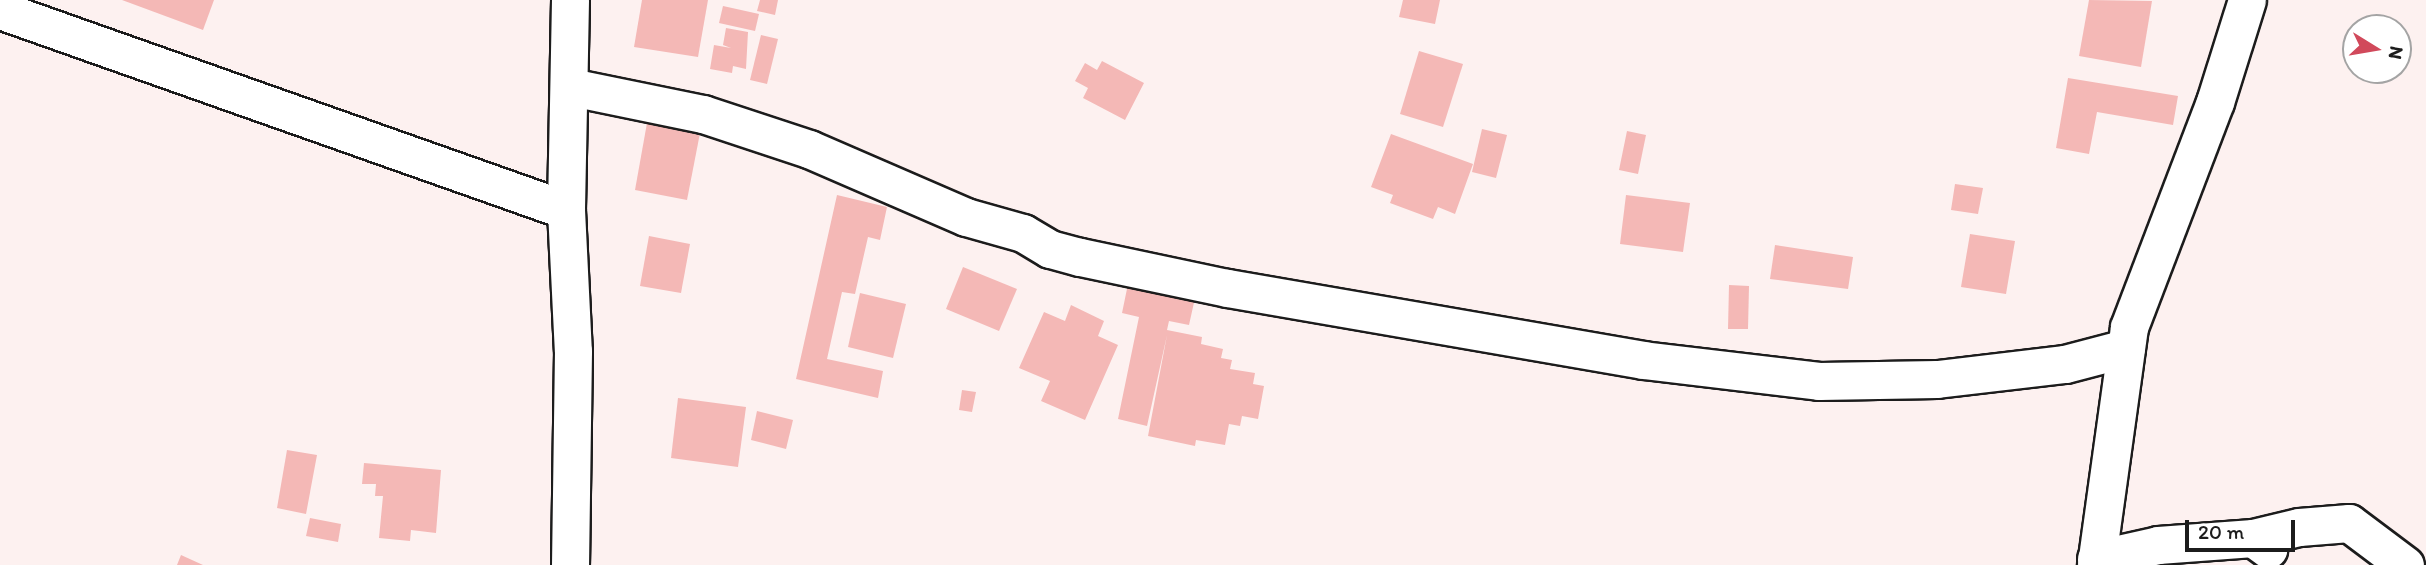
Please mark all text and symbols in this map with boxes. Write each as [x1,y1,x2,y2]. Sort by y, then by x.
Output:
north arrow [2342,14,2412,84]
text: N [2384,44,2409,61]
scale bar [2188,505,2298,550]
text: 20 m [2198,519,2244,544]

